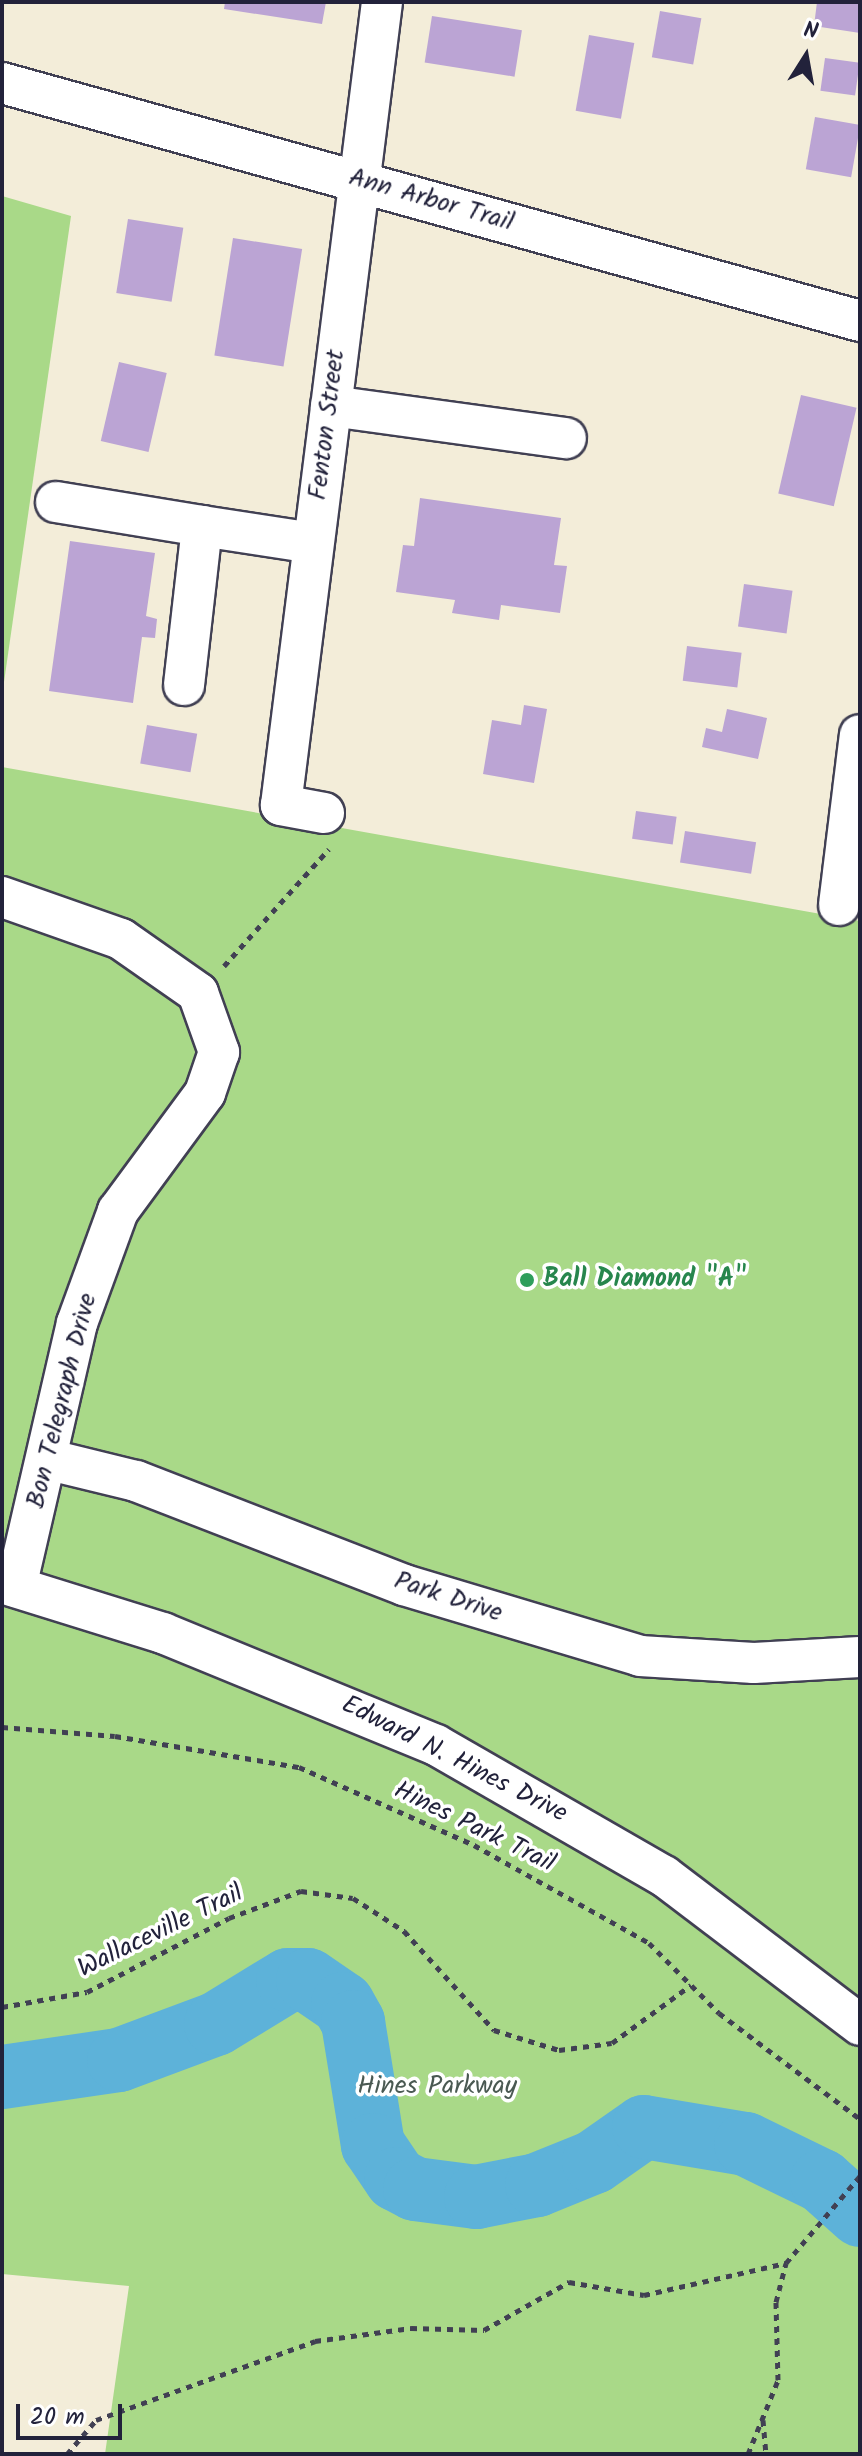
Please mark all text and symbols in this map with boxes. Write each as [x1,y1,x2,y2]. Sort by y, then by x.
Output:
text: N [801,13,821,50]
north arrow [766,16,846,96]
street label: Ann Arbor Trail [345,163,517,239]
street label: Fenton Street [303,348,353,502]
place label: Ball Diamond "A" [543,1264,747,1296]
marker: Ball Diamond "A" [518,1271,536,1289]
street label: Bon Telegraph Drive [21,1290,105,1512]
street label: Park Drive [390,1566,506,1630]
street label: Edward N. Hines Drive [336,1690,572,1830]
street label: Hines Park Trail [388,1776,560,1880]
street label: Wallaceville Trail [73,1879,249,1985]
park label: Hines Parkway [357,2071,517,2103]
scale bar [20,2388,126,2438]
text: 20 m [30,2398,85,2437]

